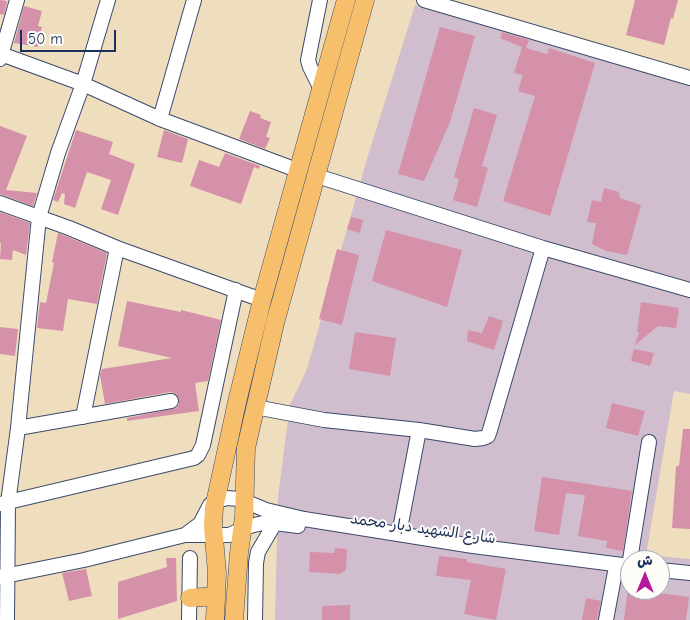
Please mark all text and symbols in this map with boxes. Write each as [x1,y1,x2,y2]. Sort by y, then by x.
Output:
scale bar [22,20,119,52]
text: 50 m [28,30,63,48]
street label: شارع الشهيد دبار محمد [349,510,497,548]
north arrow [620,550,670,600]
text: ش [637,552,653,569]

